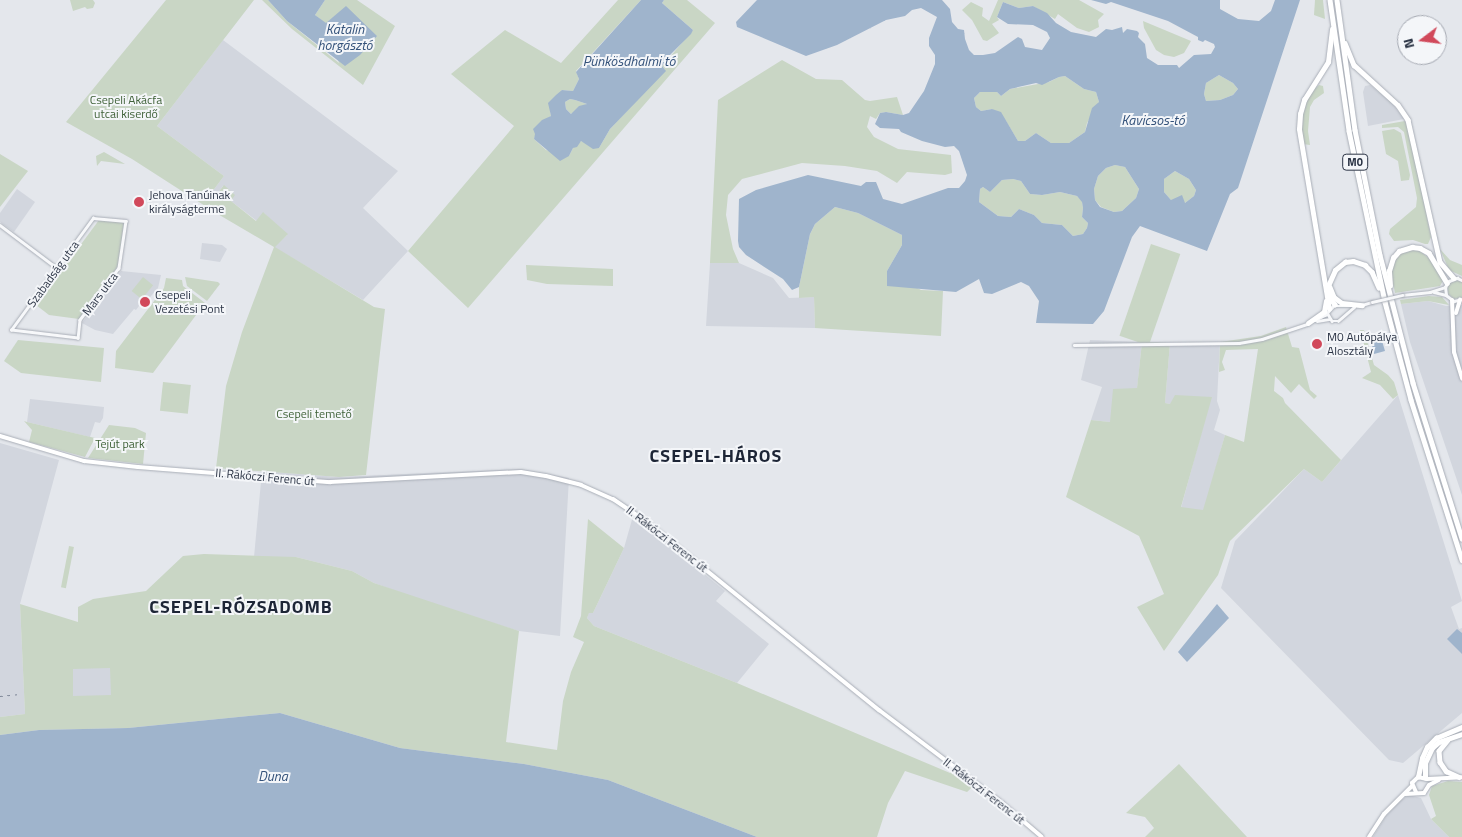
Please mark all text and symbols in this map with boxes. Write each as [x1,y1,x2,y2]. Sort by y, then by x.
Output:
north arrow [1397,15,1447,65]
water label: Katalin horgásztó [317,21,373,54]
text: N [1397,36,1419,51]
water label: Pünkösdhalmi tó [583,53,675,69]
park label: Csepeli Akácfa utcai kiserdő [90,93,162,121]
water label: Kavicsos-tó [1121,112,1185,128]
road number: M0 [1341,154,1369,170]
place label: Jehova Tanúinak királyságterme [149,188,230,216]
marker: Jehova Tanúinak királyságterme [133,196,145,208]
street label: Szabadság utca [24,238,82,310]
street label: Mars utca [79,270,121,318]
place label: Csepeli Vezetési Pont [155,288,224,316]
marker: Csepeli Vezetési Pont [139,296,151,308]
place label: M0 Autópálya Alosztály [1327,330,1397,358]
marker: M0 Autópálya Alosztály [1311,338,1323,350]
park label: Csepeli temető [276,407,352,421]
park label: Tejút park [95,437,145,451]
district label: CSEPEL-HÁROS [648,445,784,467]
street label: II. Rákóczi Ferenc út [215,465,315,489]
street label: II. Rákóczi Ferenc út [623,503,711,575]
district label: CSEPEL-RÓZSADOMB [147,596,335,618]
street label: II. Rákóczi Ferenc út [940,755,1028,827]
water label: Duna [258,768,288,784]

